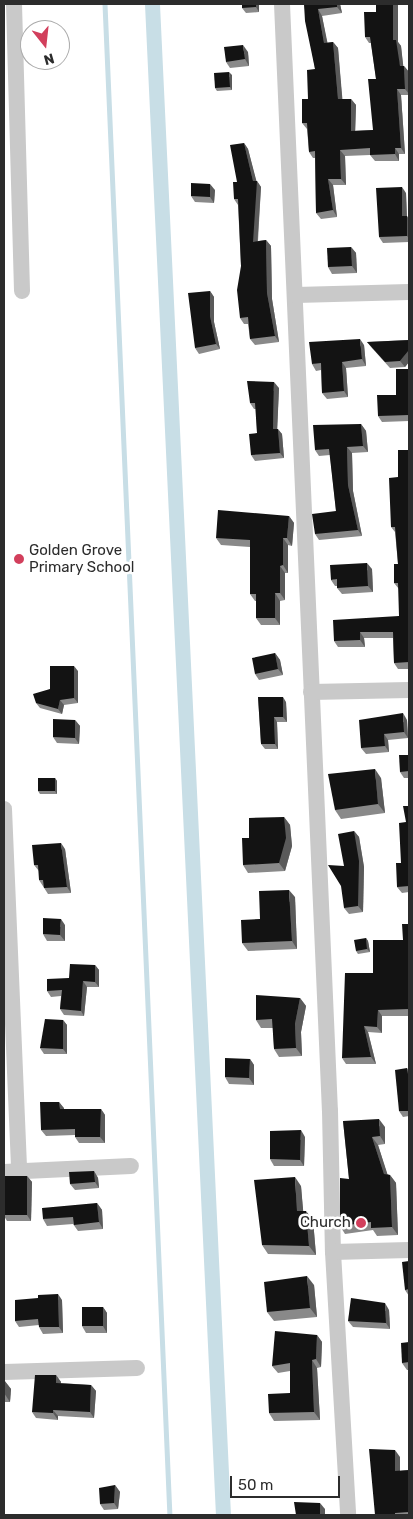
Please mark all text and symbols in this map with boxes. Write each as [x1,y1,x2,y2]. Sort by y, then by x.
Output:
north arrow [20,20,70,70]
text: N [42,49,56,68]
place label: Golden Grove Primary School [29,541,135,576]
marker: Golden Grove Primary School [13,553,25,565]
place label: Church [300,1214,351,1232]
marker: Church [355,1217,367,1229]
scale bar [233,1466,343,1498]
text: 50 m [238,1476,273,1494]

